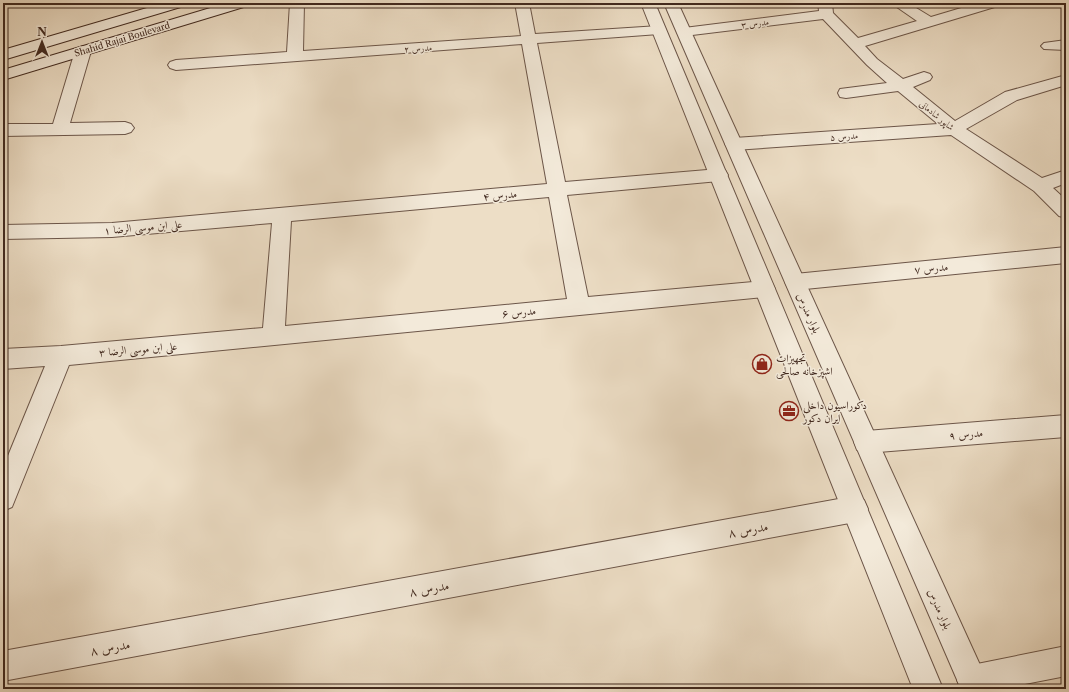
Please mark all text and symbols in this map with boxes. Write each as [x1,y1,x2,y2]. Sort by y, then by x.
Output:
street label: مدرس ۳ [740,16,770,31]
street label: Shahid Rajai Boulevard [73,19,172,59]
north arrow [22,22,62,62]
text: N [37,25,47,39]
street label: مدرس ۲ [404,42,432,55]
street label: شاپور شادمانی [916,98,957,134]
street label: مدرس ۵ [830,130,858,143]
street label: مدرس ۴ [482,187,518,203]
street label: علی ابن موسی الرضا ۱ [103,217,183,239]
street label: مدرس ۷ [913,259,949,277]
street label: بلوار مدرس [794,291,824,335]
street label: مدرس ۶ [501,304,537,320]
street label: علی ابن موسی الرضا ۳ [98,339,178,361]
place label: تجهیزات اشپزخانه صالحی [776,351,833,380]
shop icon: تجهیزات اشپزخانه صالحی [751,353,773,375]
place label: دکوراسیون داخلی ایران دکور [802,398,867,425]
office icon: دکوراسیون داخلی ایران دکور [778,400,800,422]
street label: مدرس ۹ [948,426,984,442]
street label: مدرس ۸ [727,518,769,541]
street label: مدرس ۸ [408,577,450,600]
street label: بلوار مدرس [925,587,955,631]
street label: مدرس ۸ [89,636,131,659]

